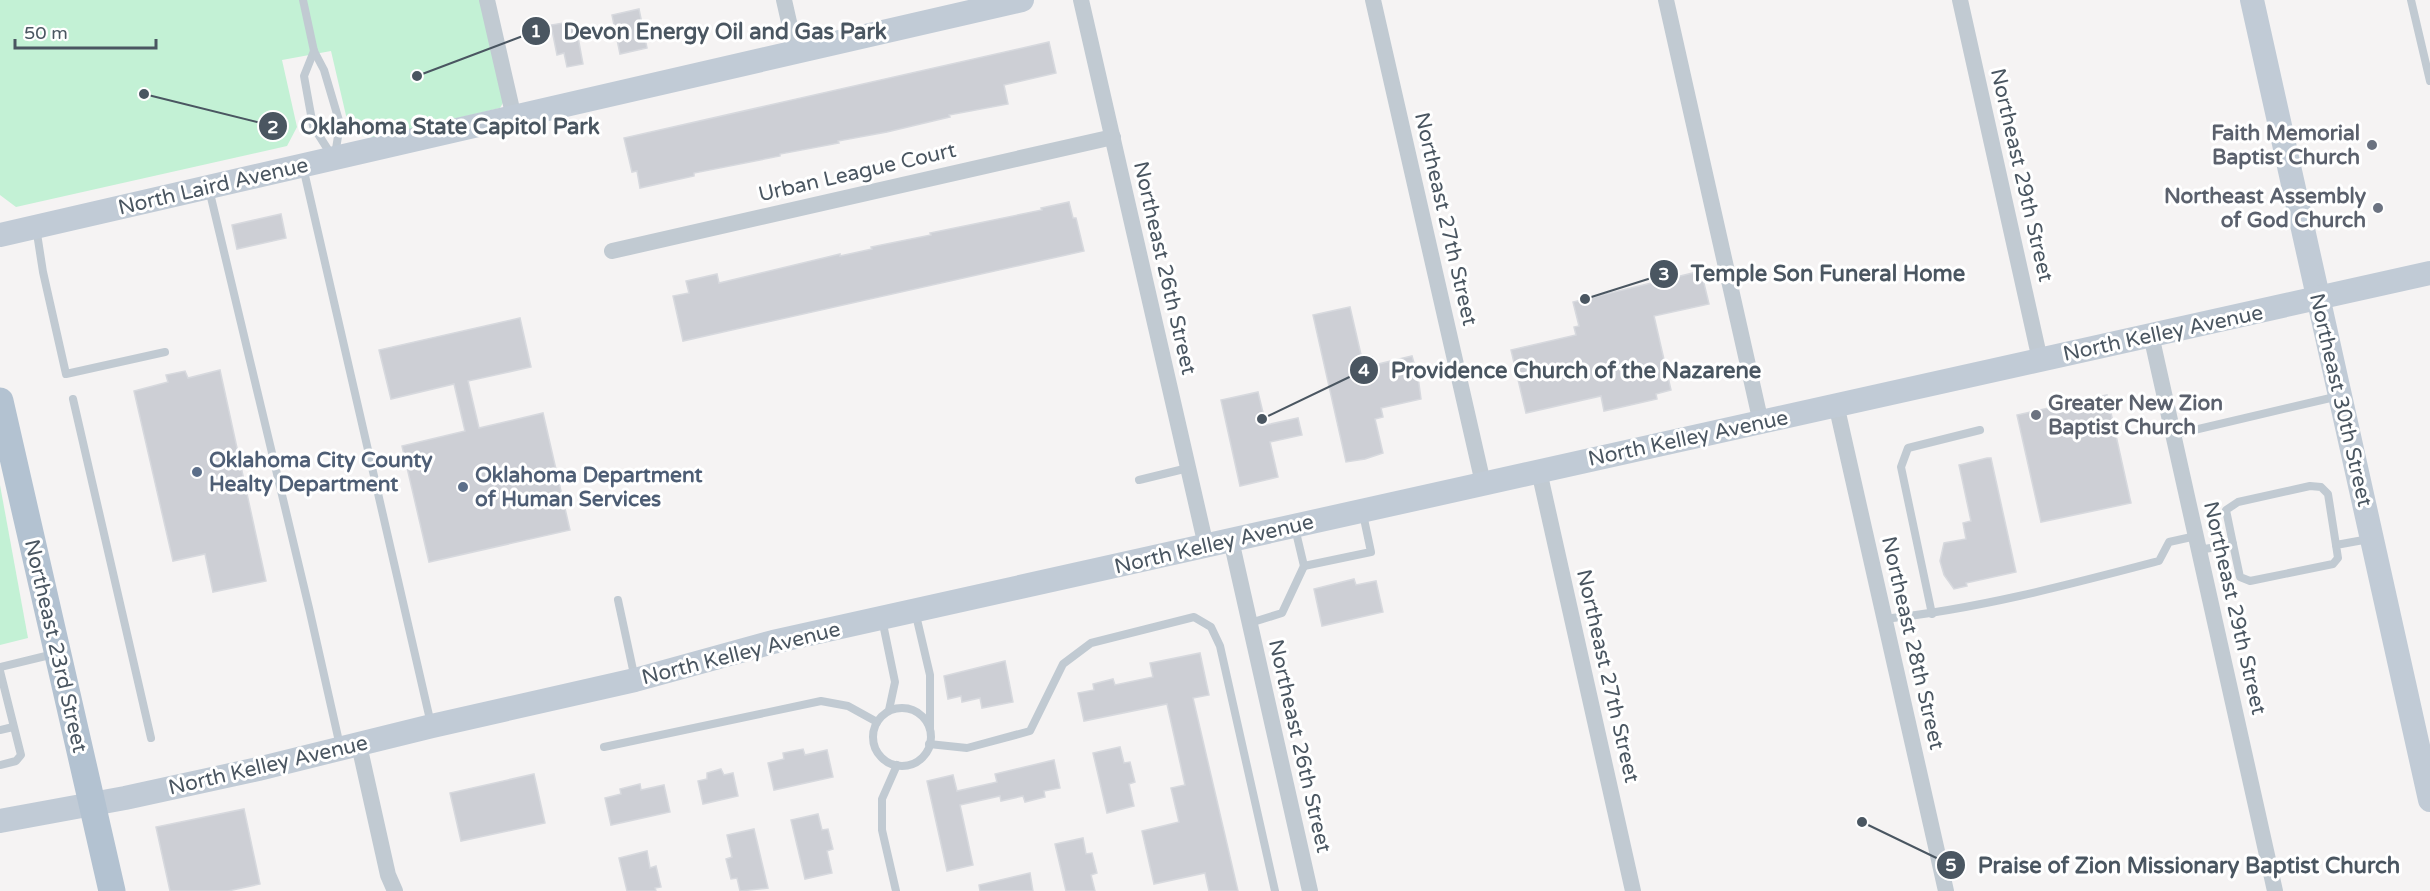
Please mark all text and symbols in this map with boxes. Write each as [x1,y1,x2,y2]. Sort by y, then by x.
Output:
callout: Devon Energy Oil and Gas Park [521,11,899,51]
scale bar [15,12,156,50]
text: Devon Energy Oil and Gas Park [563,19,887,45]
text: 1 [530,20,542,42]
text: 50 m [24,22,68,44]
street label: Northeast 29th Street [1985,66,2058,284]
callout: Oklahoma State Capitol Park [258,106,612,146]
street label: Northeast 27th Street [1409,110,1482,328]
text: Oklahoma State Capitol Park [300,114,600,140]
text: 2 [267,116,279,138]
place label: Faith Memorial Baptist Church [2211,121,2360,170]
street label: Urban League Court [756,138,958,207]
marker: Faith Memorial Baptist Church [2365,138,2379,152]
street label: North Laird Avenue [116,152,311,221]
street label: Northeast 26th Street [1128,159,1201,377]
place label: Northeast Assembly of God Church [2164,184,2367,233]
marker: Northeast Assembly of God Church [2371,201,2385,215]
callout: Temple Son Funeral Home [1649,254,1977,294]
text: Temple Son Funeral Home [1690,261,1965,287]
text: 3 [1658,263,1670,285]
street label: Northeast 30th Street [2304,291,2377,509]
street label: North Kelley Avenue [2061,300,2265,367]
callout: Providence Church of the Nazarene [1349,350,1774,390]
text: Providence Church of the Nazarene [1391,358,1761,384]
text: 4 [1358,359,1370,381]
place label: Greater New Zion Baptist Church [2048,391,2223,440]
street label: North Kelley Avenue [1586,405,1790,472]
marker: Greater New Zion Baptist Church [2029,408,2043,422]
place label: Oklahoma City County Healty Department [209,448,433,497]
place label: Oklahoma Department of Human Services [475,463,703,512]
marker: Oklahoma City County Healty Department [190,465,204,479]
marker: Oklahoma Department of Human Services [456,480,470,494]
street label: Northeast 29th Street [2198,499,2271,717]
street label: North Kelley Avenue [1112,509,1316,580]
street label: Northeast 28th Street [1876,534,1949,752]
street label: Northeast 23rd Street [19,537,92,755]
street label: Northeast 27th Street [1571,567,1644,785]
street label: North Kelley Avenue [639,617,843,690]
street label: Northeast 26th Street [1263,637,1336,855]
street label: North Kelley Avenue [166,730,370,801]
callout: Praise of Zion Missionary Baptist Church [1936,845,2412,885]
text: Praise of Zion Missionary Baptist Church [1978,853,2400,879]
text: 5 [1945,854,1957,876]

